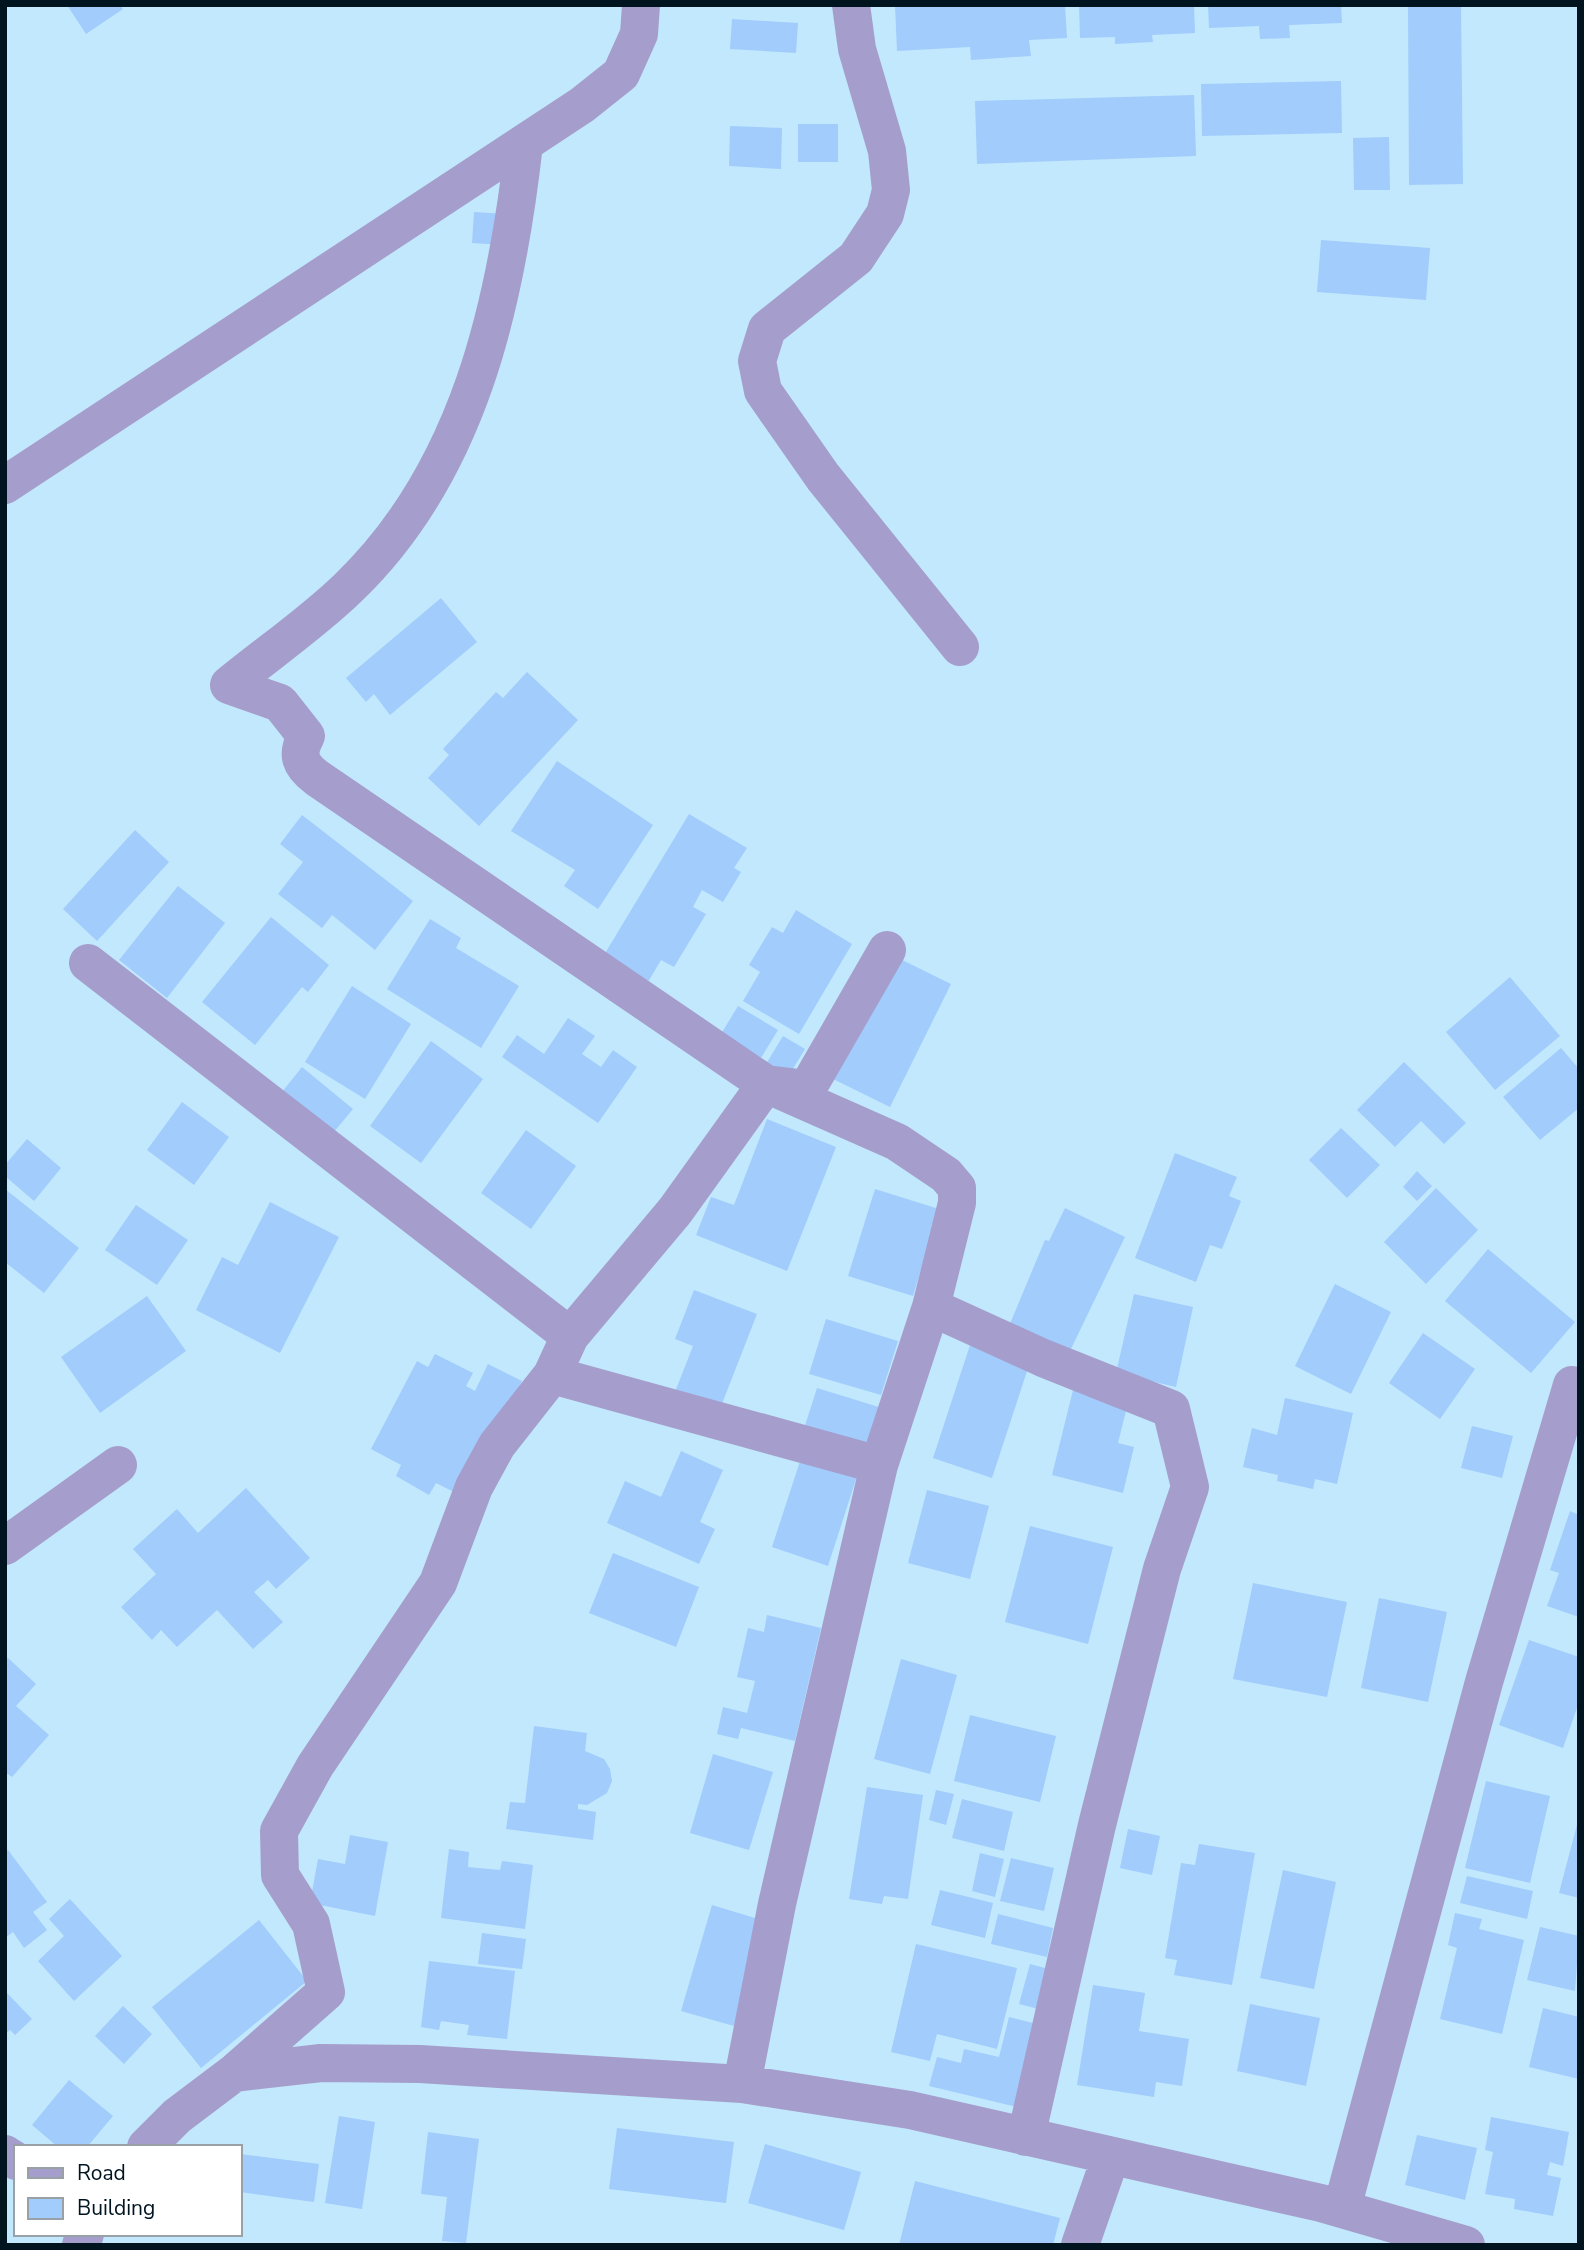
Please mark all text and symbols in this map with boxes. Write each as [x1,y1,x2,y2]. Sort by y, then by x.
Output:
legend [14,2145,242,2236]
text: Road [77,2159,126,2187]
text: Building [77,2194,155,2222]

